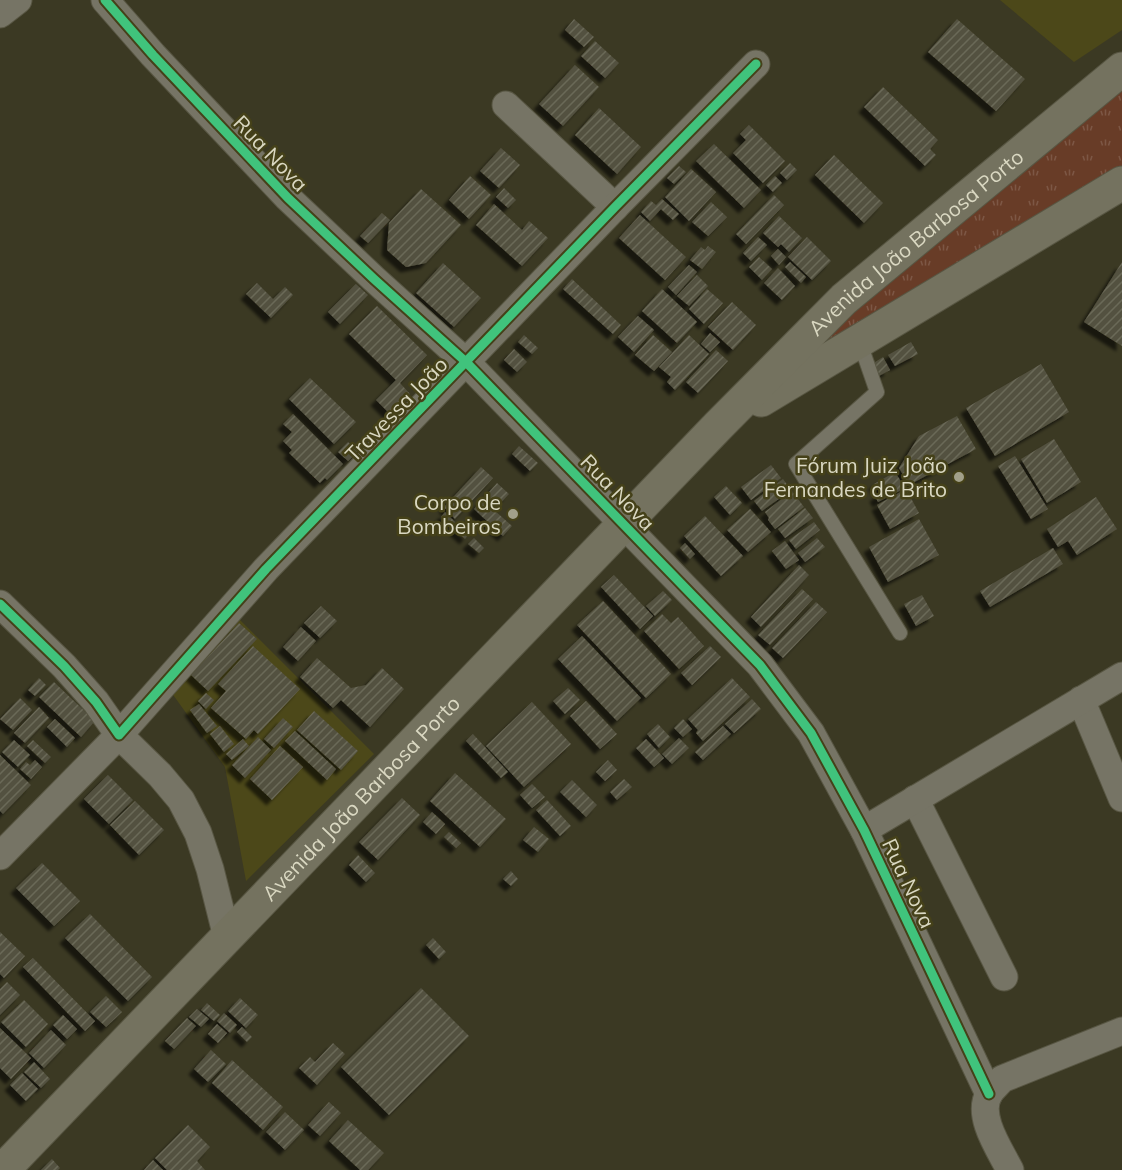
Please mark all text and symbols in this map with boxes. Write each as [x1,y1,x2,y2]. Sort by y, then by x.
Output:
street label: Rua Nova [228,110,314,196]
street label: Avenida João Barbosa Porto [802,143,1028,341]
street label: Travessa João [339,351,453,467]
street label: Rua Nova [575,449,661,535]
place label: Fórum Juiz João Fernandes de Brito [764,452,947,502]
marker: Fórum Juiz João Fernandes de Brito [952,470,966,484]
place label: Corpo de Bombeiros [397,489,501,539]
marker: Corpo de Bombeiros [506,507,520,521]
street label: Avenida João Barbosa Porto [256,690,465,906]
street label: Rua Nova [877,834,941,932]

